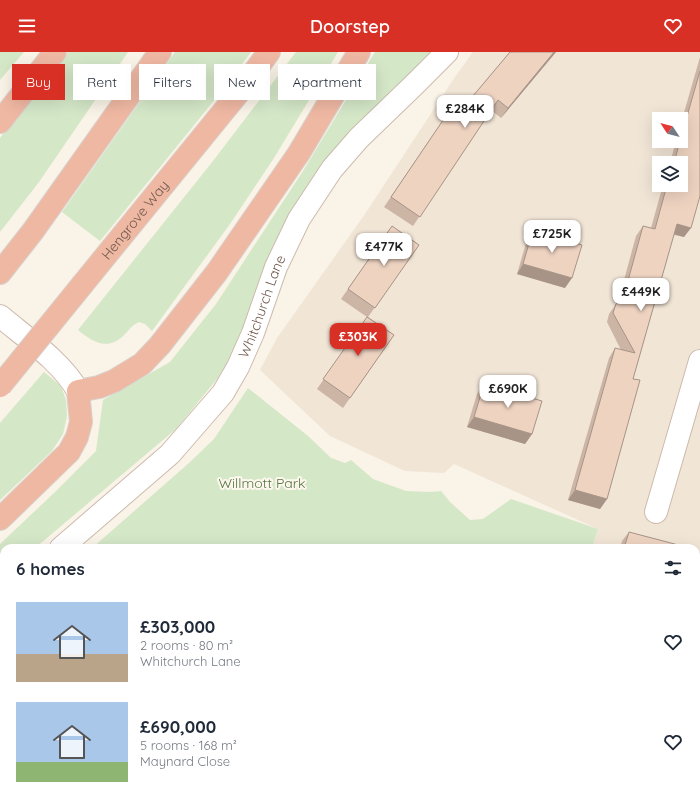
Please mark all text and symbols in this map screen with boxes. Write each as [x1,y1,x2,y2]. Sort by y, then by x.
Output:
icon: menu [16,15,38,37]
text: Doorstep [310,15,390,38]
icon: heart [662,15,684,37]
chip: Buy [12,64,65,100]
chip: Rent [73,64,131,100]
chip: Filters [139,64,206,100]
chip: New [214,64,270,100]
chip: Apartment [278,64,376,100]
pin: £284K [437,95,493,129]
text: £284K [446,100,484,116]
north arrow [652,112,688,148]
map controls [652,112,688,192]
button: layers [652,156,688,192]
street label: Hengrove Way [97,176,173,263]
pin: £725K [524,220,580,254]
text: £725K [533,225,571,241]
pin: £477K [356,233,412,267]
text: £477K [365,238,403,254]
street label: Whitchurch Lane [234,252,290,361]
pin: £449K [613,278,669,312]
text: £449K [621,283,661,299]
pin: £303K [330,323,386,357]
text: £303K [339,328,377,344]
pin: £690K [480,375,536,409]
text: £690K [488,380,528,396]
park label: Willmott Park [218,474,306,492]
icon: filters [662,557,684,579]
text: 6 homes [16,558,85,579]
text: £303,000 [140,616,215,637]
icon: home [48,618,96,666]
icon: heart [662,631,684,653]
text: 2 rooms · 80 m² [140,637,233,653]
text: Whitchurch Lane [140,653,241,669]
text: £690,000 [140,716,216,737]
icon: home [48,718,96,766]
icon: heart [662,731,684,753]
text: 5 rooms · 168 m² [140,737,237,753]
text: Maynard Close [140,753,230,769]

